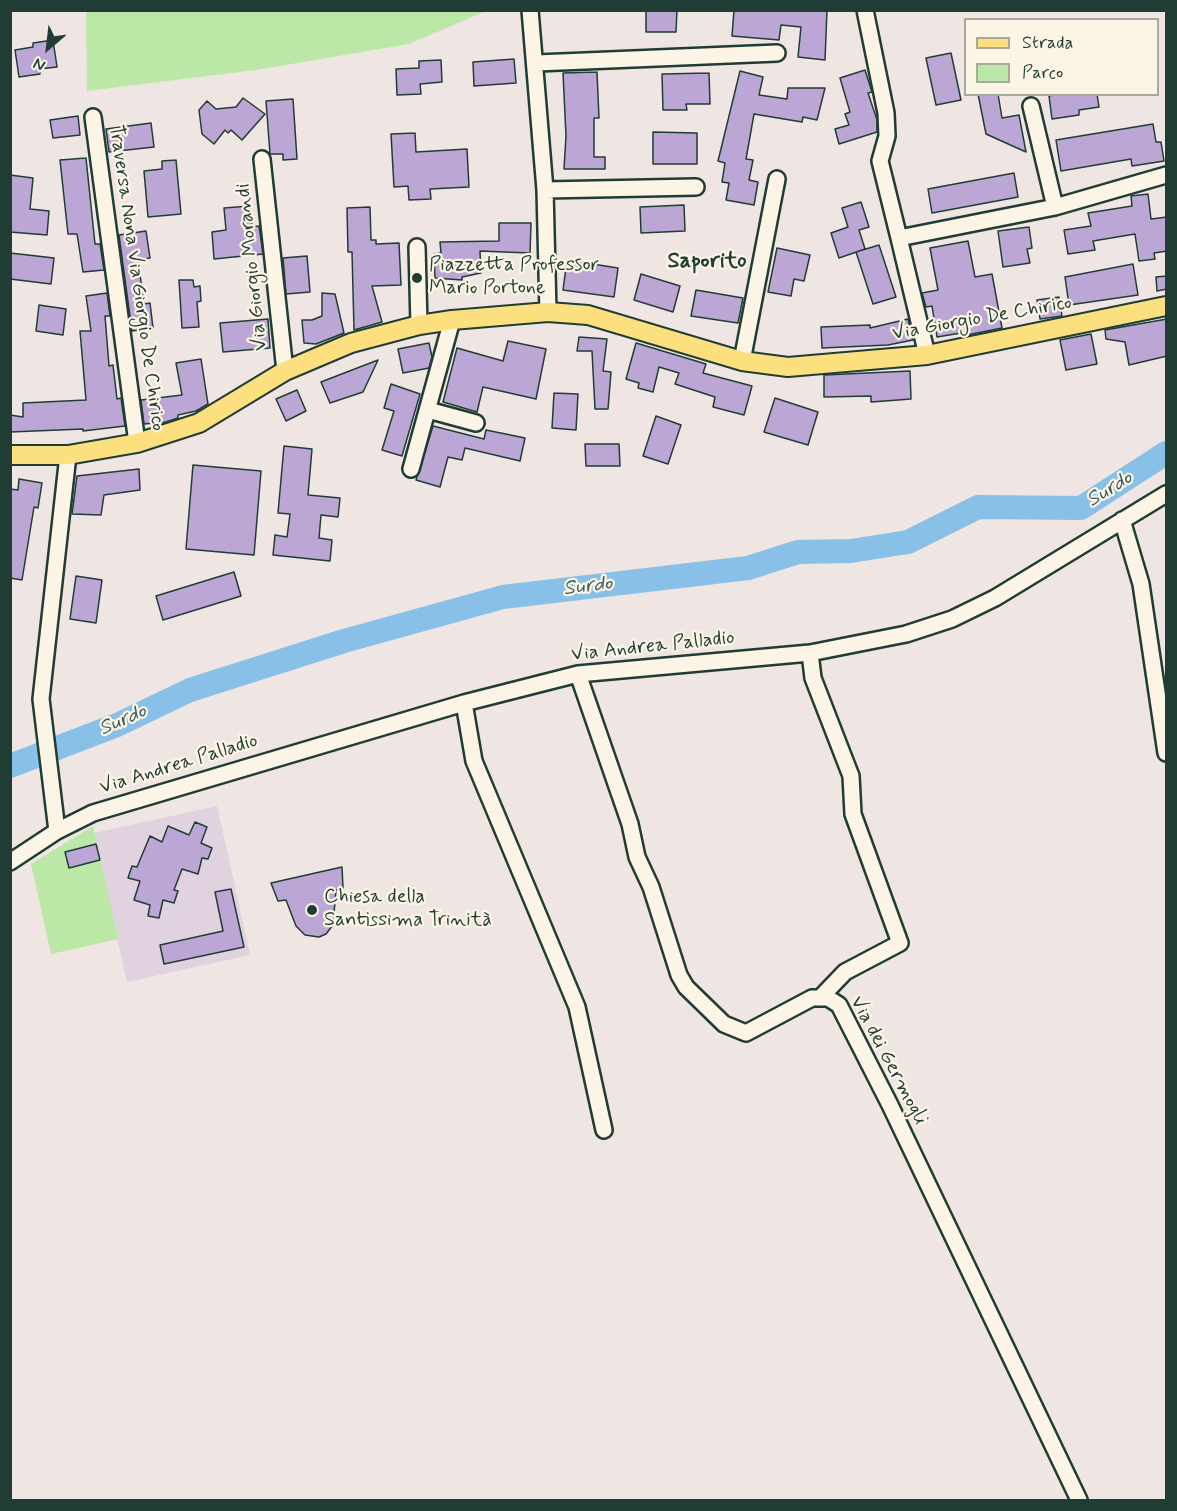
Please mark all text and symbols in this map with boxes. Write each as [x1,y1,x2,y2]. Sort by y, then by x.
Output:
north arrow [18,18,78,78]
legend [964,18,1159,96]
text: Strada [1022,31,1073,55]
text: N [30,53,49,76]
text: Parco [1022,61,1063,85]
street label: Traversa Nona Via Giorgio De Chirico [103,124,169,432]
street label: Via Giorgio Morandi [232,182,274,352]
district label: Saporito [667,249,747,275]
place label: Piazzetta Professor Mario Portone [429,254,599,301]
marker: Piazzetta Professor Mario Portone [410,271,424,285]
street label: Via Giorgio De Chirico [890,291,1074,347]
water label: Surdo [1082,466,1138,514]
water label: Surdo [562,571,614,603]
street label: Via Andrea Palladio [570,626,736,668]
water label: Surdo [95,699,151,743]
street label: Via Andrea Palladio [97,730,261,800]
place label: Chiesa della Santissima Trinità [324,886,492,933]
marker: Chiesa della Santissima Trinità [305,903,319,917]
street label: Via dei Germogli [844,992,932,1130]

